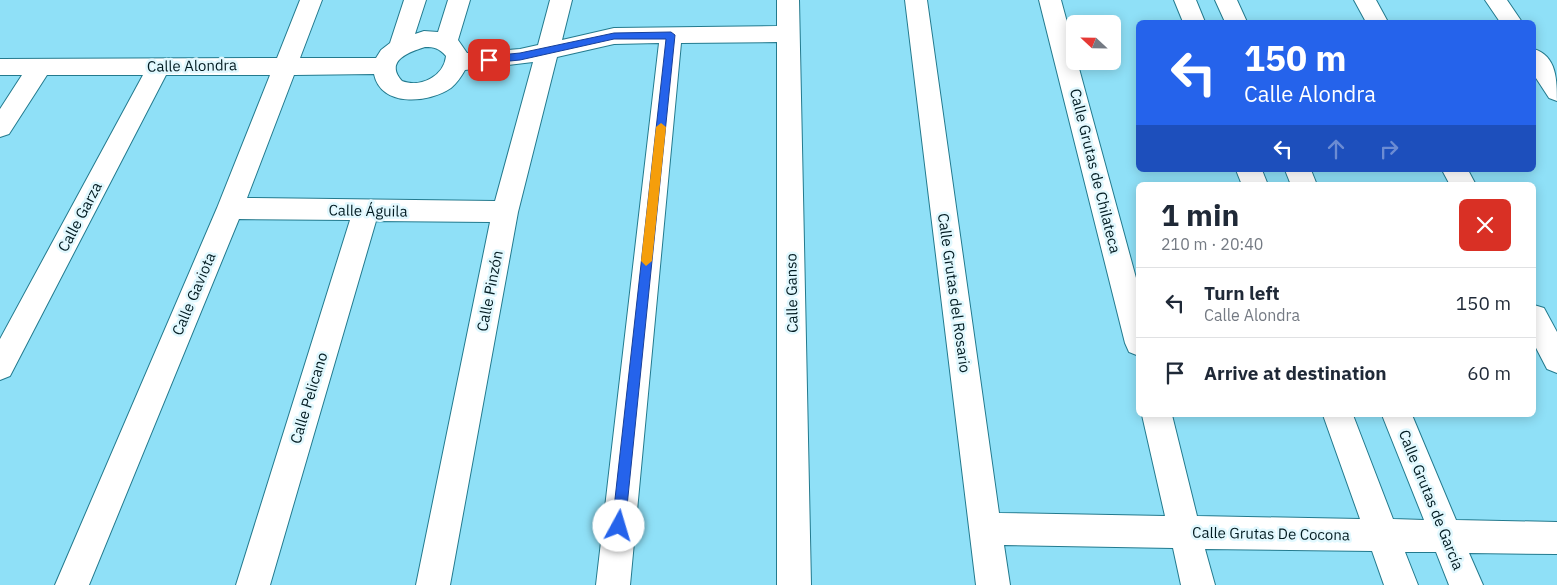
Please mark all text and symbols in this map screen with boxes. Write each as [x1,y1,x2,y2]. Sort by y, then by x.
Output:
north arrow [1066,15,1121,70]
map controls [1066,15,1121,70]
text: 150 m [1244,35,1347,81]
pin [468,39,510,81]
icon: left [1161,40,1226,105]
icon: arrive [475,46,503,74]
street label: Calle Alondra [147,55,237,76]
text: Calle Alondra [1244,79,1376,108]
street label: Calle Grutas de Chilateca [1066,87,1125,255]
icon: left [1269,135,1297,163]
icon: ahead [1322,135,1350,163]
icon: right [1375,135,1403,163]
street label: Calle Garza [53,179,106,255]
text: 1 min [1161,195,1239,234]
button: close [1459,199,1511,251]
street label: Calle Águila [328,200,408,221]
street label: Calle Grutas del Rosario [934,212,975,374]
text: 210 m · 20:40 [1161,234,1263,254]
street label: Calle Gaviota [168,249,220,338]
street label: Calle Pinzón [472,249,507,333]
street label: Calle Ganso [781,253,802,333]
text: Turn left [1204,281,1280,305]
icon: left [1161,289,1189,317]
text: 150 m [1456,291,1511,315]
text: Calle Alondra [1204,305,1300,325]
street label: Calle Pelicano [286,350,331,446]
icon: arrive [1161,359,1189,387]
text: Arrive at destination [1204,361,1387,385]
text: 60 m [1467,361,1511,385]
street label: Calle Grutas de García [1395,427,1468,573]
position arrow [592,499,644,551]
street label: Calle Grutas De Cocona [1192,523,1350,544]

